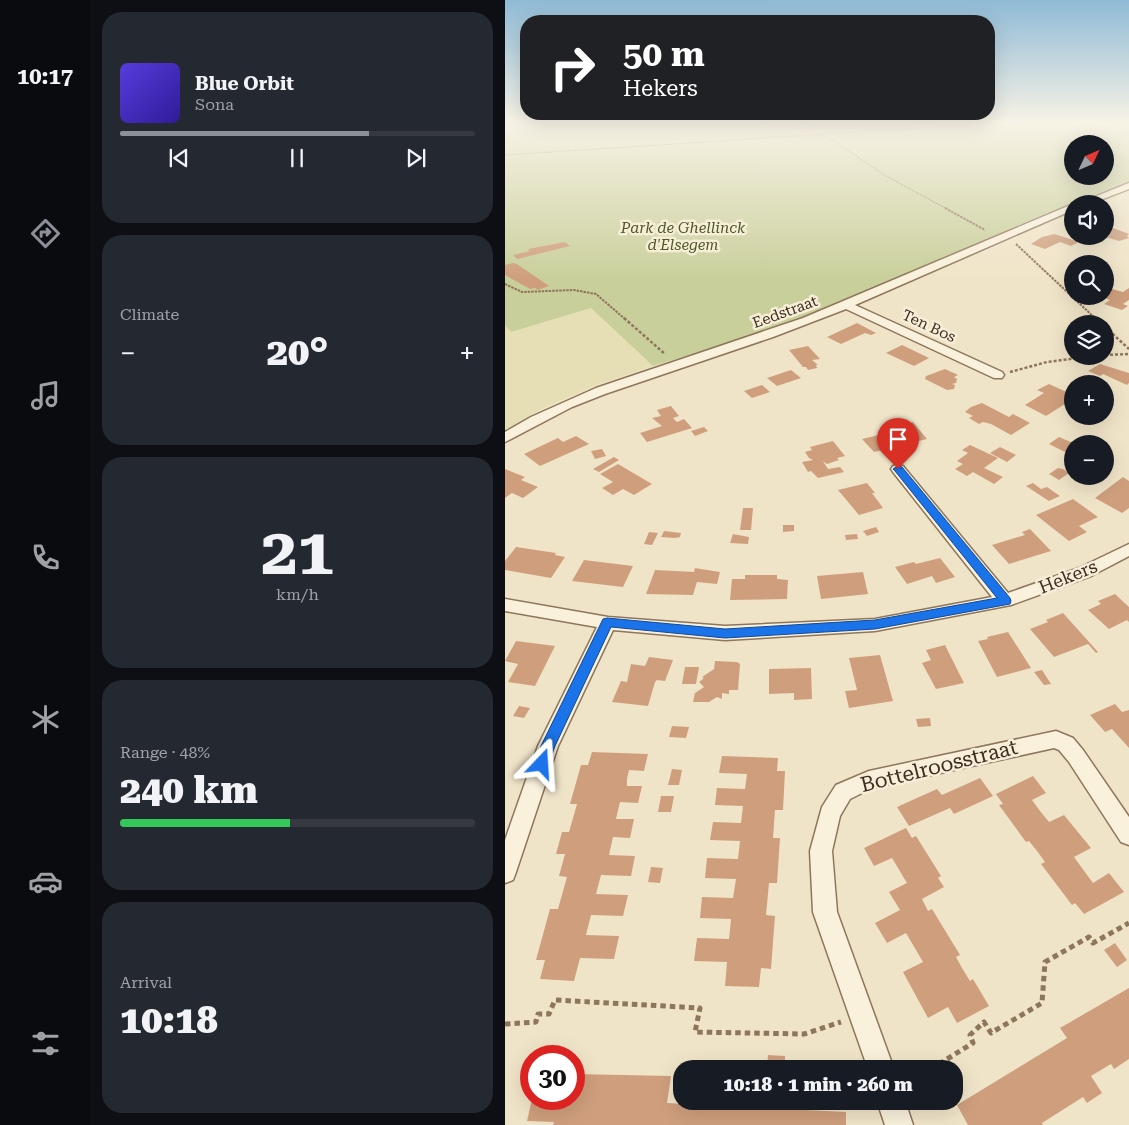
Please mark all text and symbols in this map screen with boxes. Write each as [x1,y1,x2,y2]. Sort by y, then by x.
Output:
text: 50 m [623,34,705,75]
icon: right [540,35,605,100]
text: 10:17 [17,64,73,89]
text: Blue Orbit [195,72,294,95]
text: Hekers [623,76,698,101]
text: Sona [195,95,234,114]
north arrow [1064,135,1114,185]
map controls [1064,135,1114,485]
icon: previous [165,144,193,172]
icon: pause [283,144,311,172]
icon: next [402,144,430,172]
button: sound [1064,195,1114,245]
icon: directions [28,216,63,251]
park label: Park de Ghellinck d'Elsegem [620,219,746,254]
button: search [1064,255,1114,305]
street label: Eedstraat [750,292,820,332]
text: Climate [120,305,179,324]
street label: Ten Bos [899,306,959,346]
button: layers [1064,315,1114,365]
text: 20° [267,330,328,374]
text: − [120,337,136,370]
text: + [459,337,475,370]
button: + [1064,375,1114,425]
icon: music [28,378,63,413]
pin [877,418,919,469]
icon: arrive [884,425,912,453]
button: − [1064,435,1114,485]
text: 21 [261,514,334,590]
icon: phone [28,540,63,575]
street label: Hekers [1035,555,1100,598]
text: km/h [276,585,319,604]
icon: climate [28,702,63,737]
street label: Bottelroosstraat [858,735,1020,797]
position arrow [515,737,567,789]
text: Range · 48% [120,743,210,762]
text: 240 km [120,768,258,812]
icon: car [28,864,63,899]
text: Arrival [120,973,172,992]
text: 10:18 [120,998,218,1042]
icon: filters [28,1026,63,1061]
speed limit sign: 30 [520,1045,585,1110]
text: 10:18 · 1 min · 260 m [723,1073,913,1096]

